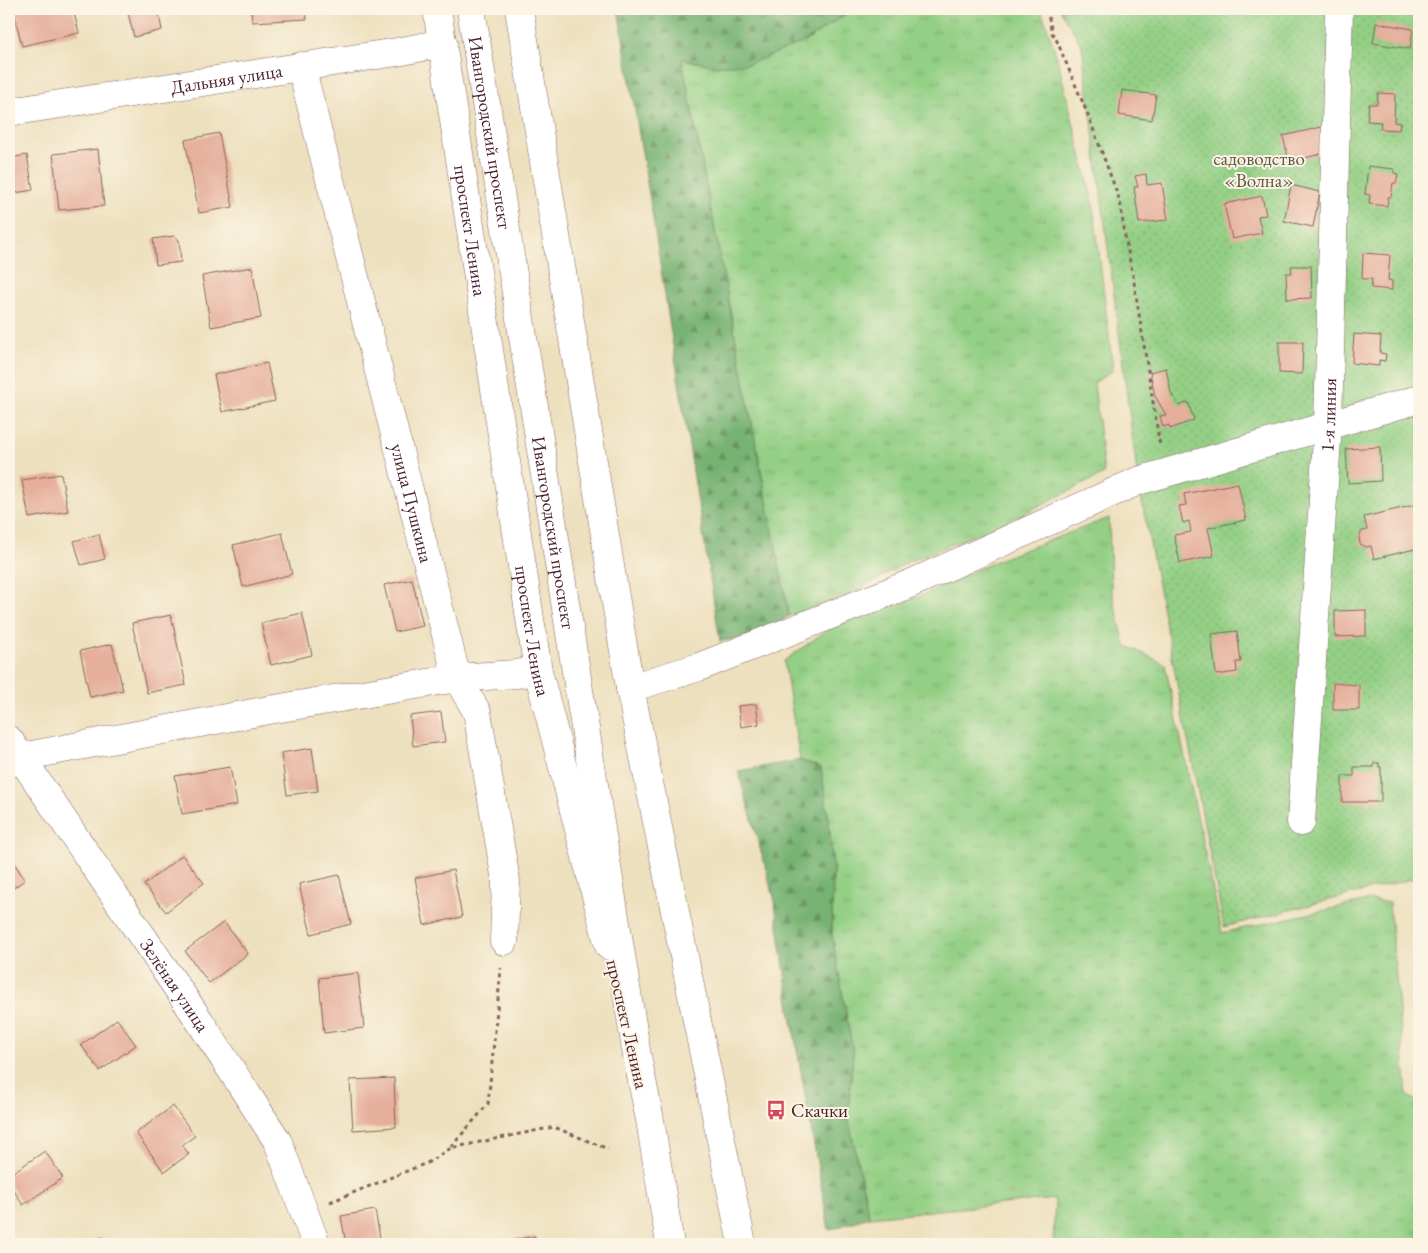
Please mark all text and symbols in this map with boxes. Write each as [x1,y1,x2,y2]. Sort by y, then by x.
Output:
street label: Ивангородский проспект [462,34,518,231]
street label: Дальняя улица [169,58,284,100]
park label: садоводство «Волна» [1213,146,1305,193]
street label: проспект Ленина [448,163,493,298]
street label: 1-я линия [1314,377,1342,453]
street label: Ивангородский проспект [526,434,581,631]
street label: улица Пушкина [385,441,439,566]
street label: проспект Ленина [509,564,556,699]
street label: Зелёная улица [134,934,216,1037]
street label: проспект Ленина [600,957,655,1092]
place label: Скачки [791,1098,848,1123]
bus stop icon: Скачки [765,1099,787,1121]

